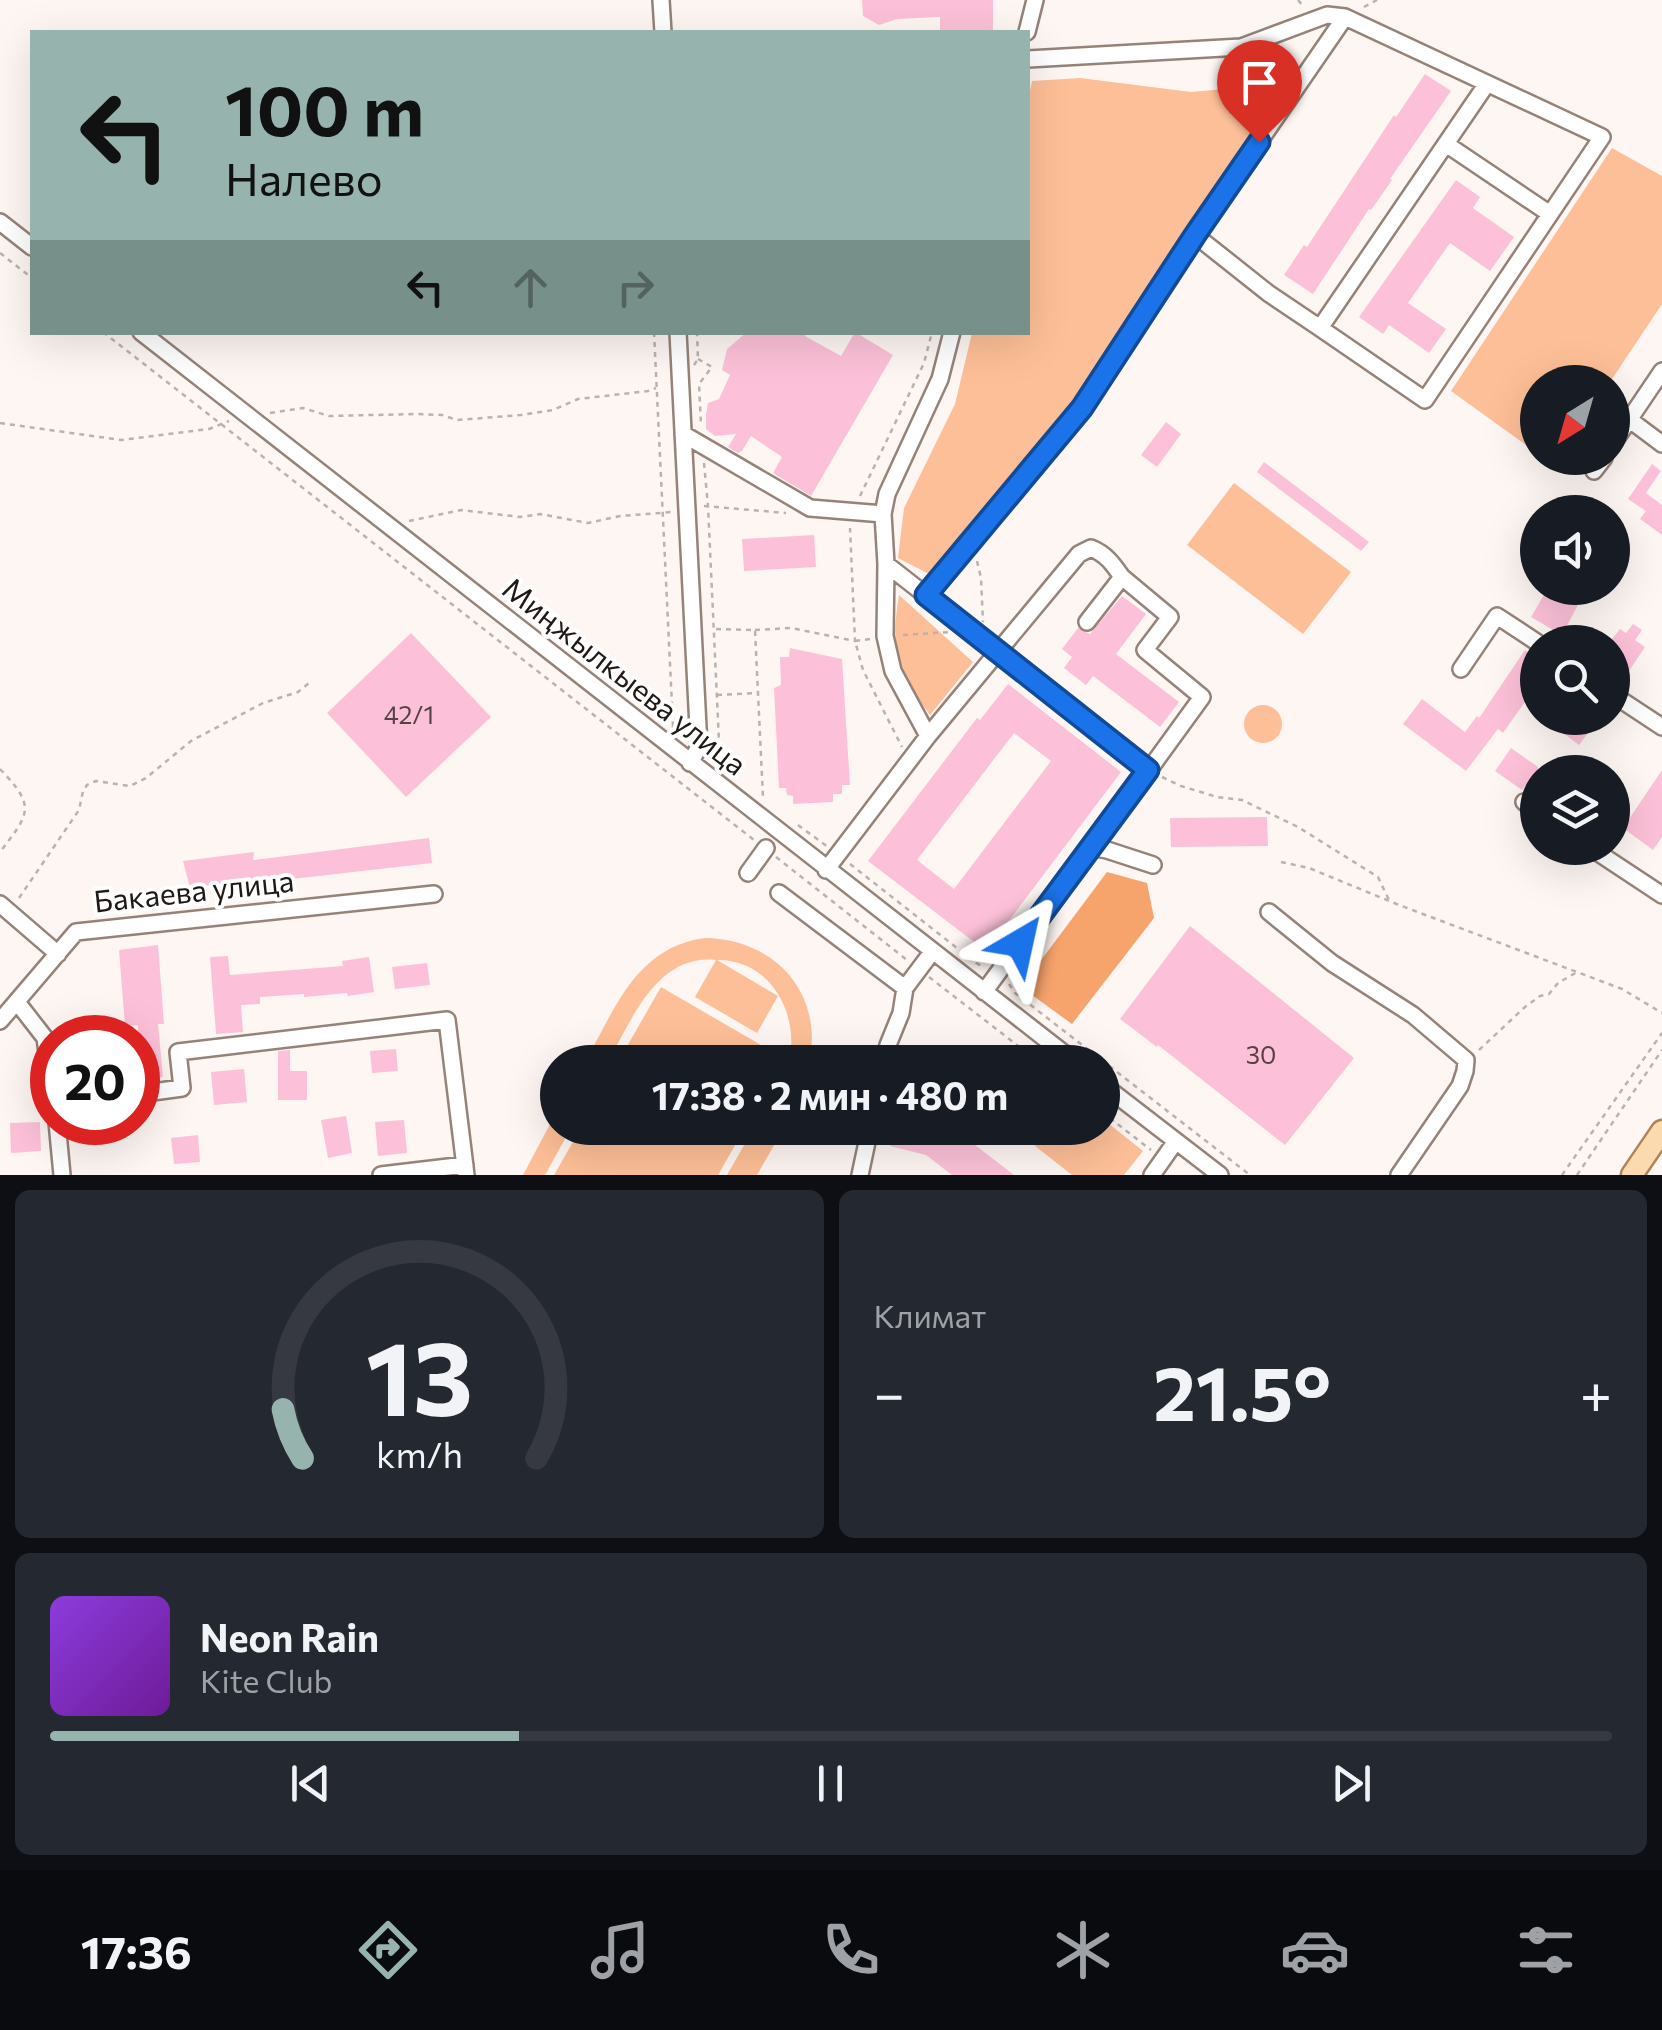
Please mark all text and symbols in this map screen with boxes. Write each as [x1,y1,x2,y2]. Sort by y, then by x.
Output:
pin [1217,40,1302,143]
icon: arrive [1232,55,1287,110]
text: 100 m [225,65,424,150]
icon: left [60,70,190,200]
text: Налево [225,150,383,205]
icon: left [398,260,453,315]
icon: ahead [503,260,558,315]
icon: right [608,260,663,315]
north arrow [1520,365,1630,475]
map controls [1520,365,1630,865]
button: sound [1520,495,1630,605]
street label: Миңжылкыева улица [496,568,755,782]
button: search [1520,625,1630,735]
house number: 42/1 [384,699,434,729]
button: layers [1520,755,1630,865]
street label: Бакаева улица [92,861,296,918]
position arrow [968,891,1072,995]
speed limit sign: 20 [30,1015,160,1145]
house number: 30 [1246,1039,1276,1069]
text: 17:38 · 2 мин · 480 m [652,1071,1008,1118]
text: Климат [874,1295,986,1335]
text: 13 [365,1310,473,1437]
text: 21.5° [1153,1345,1331,1436]
text: − [874,1358,905,1425]
text: + [1580,1358,1612,1425]
text: km/h [376,1432,463,1475]
text: Neon Rain [200,1613,379,1660]
text: Kite Club [200,1660,332,1700]
icon: previous [283,1756,338,1811]
icon: pause [803,1756,858,1811]
icon: next [1324,1756,1379,1811]
icon: directions [353,1915,423,1985]
icon: music [585,1915,655,1985]
icon: phone [816,1915,886,1985]
icon: climate [1048,1915,1118,1985]
icon: car [1280,1915,1350,1985]
icon: filters [1511,1915,1581,1985]
text: 17:36 [81,1923,192,1978]

